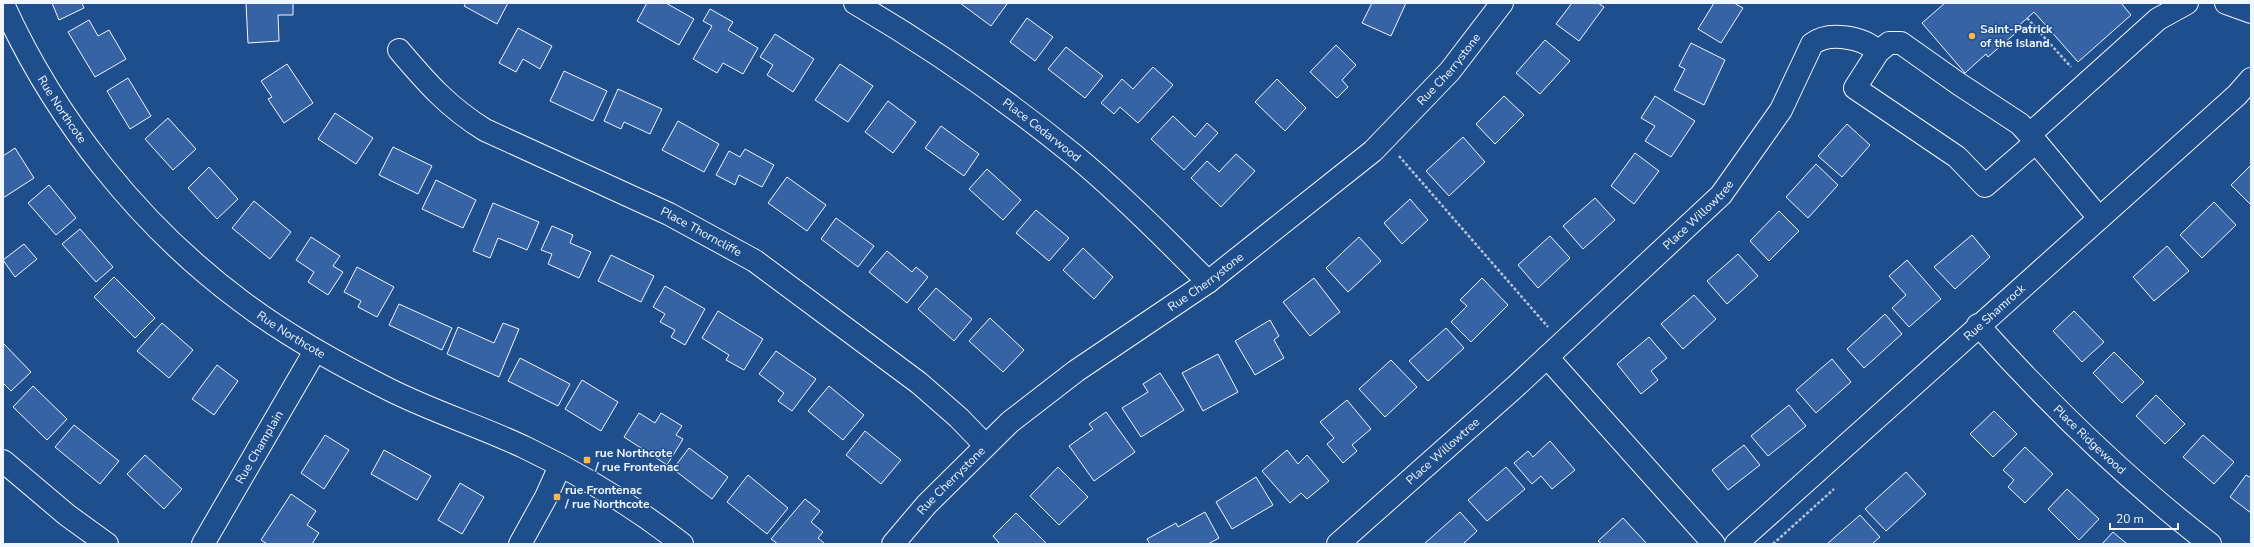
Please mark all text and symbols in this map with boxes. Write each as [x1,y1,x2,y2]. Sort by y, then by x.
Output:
place label: Saint-Patrick of the Island [1980,21,2053,51]
street label: Rue Cherrystone [1413,30,1484,109]
marker: Saint-Patrick of the Island [1967,31,1977,41]
street label: Rue Northcote [34,73,90,147]
street label: Place Cedarwood [999,95,1084,165]
street label: Place Willowtree [1659,177,1737,253]
street label: Place Thorncliffe [658,203,745,260]
street label: Rue Cherrystone [1165,249,1247,315]
street label: Rue Shamrock [1960,280,2029,344]
street label: Rue Northcote [254,307,328,362]
street label: Place Ridgewood [2050,401,2129,478]
street label: Rue Champlain [232,407,287,487]
street label: Place Willowtree [1402,414,1483,488]
street label: Rue Cherrystone [913,443,989,518]
place label: rue Northcote / rue Frontenac [594,445,679,475]
marker: rue Northcote / rue Frontenac [582,455,592,465]
place label: rue Frontenac / rue Northcote [564,482,650,512]
marker: rue Frontenac / rue Northcote [552,492,562,502]
scale bar [2110,505,2178,531]
text: 20 m [2116,511,2144,527]

